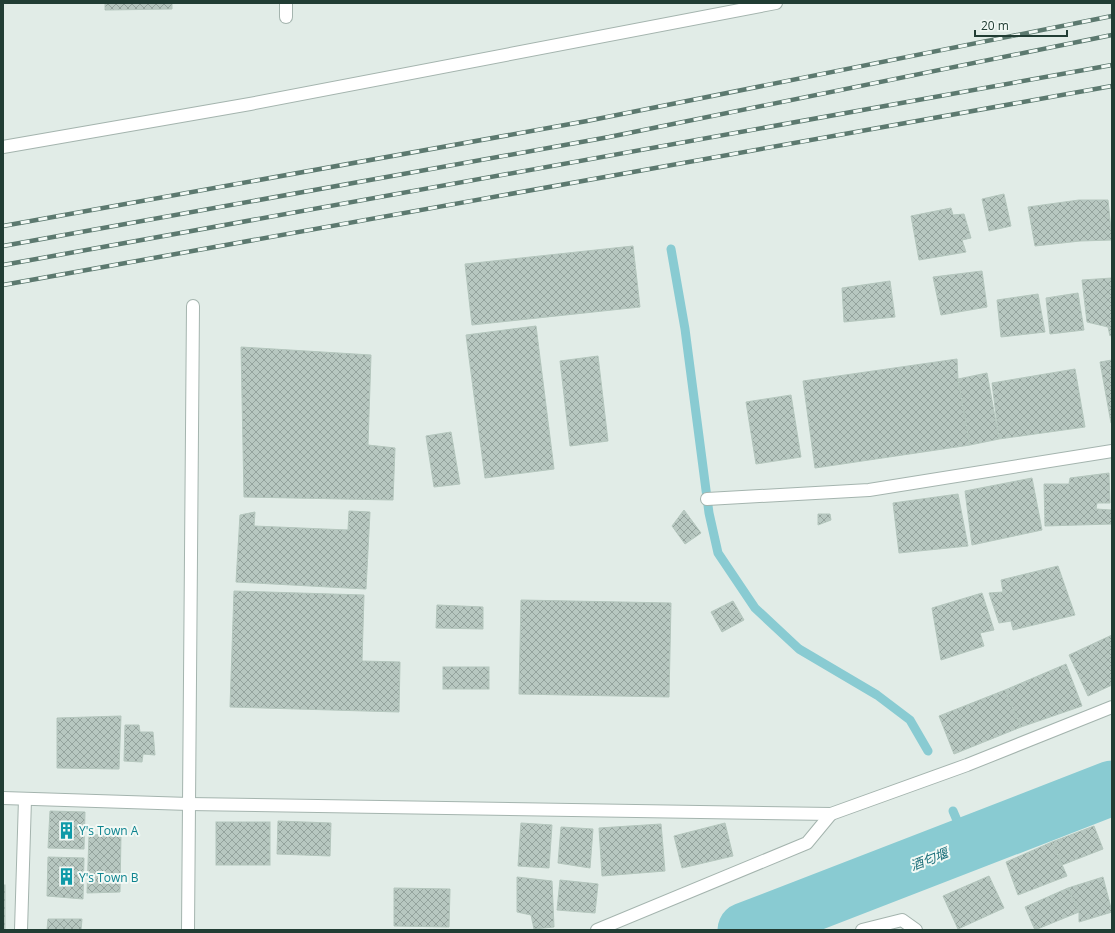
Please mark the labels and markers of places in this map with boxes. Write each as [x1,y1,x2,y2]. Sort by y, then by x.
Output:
building icon: Y's Town A [56,820,76,840]
place label: Y's Town A [79,822,139,839]
building icon: Y's Town B [56,867,76,887]
place label: Y's Town B [79,869,139,886]

